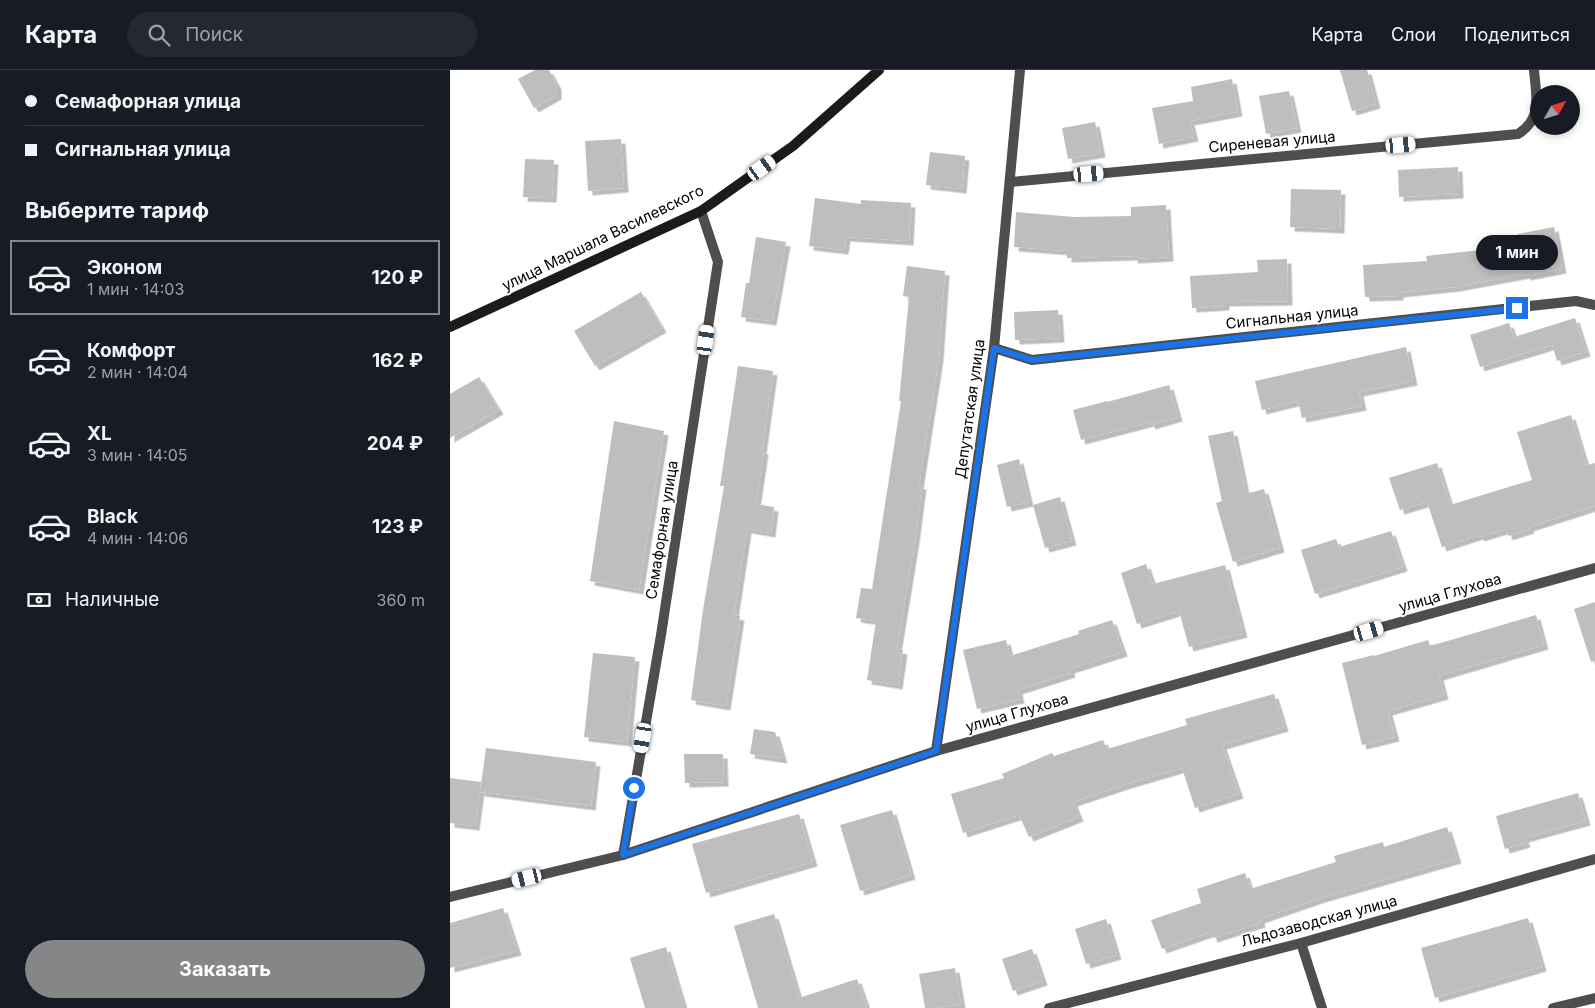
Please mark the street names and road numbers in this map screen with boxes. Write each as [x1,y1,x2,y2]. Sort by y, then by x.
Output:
street label: Сиреневая улица [1208,126,1336,157]
street label: улица Маршала Василевского [499,180,707,295]
street label: Сигнальная улица [1225,300,1359,333]
street label: Депутатская улица [950,338,989,480]
street label: Семафорная улица [641,459,682,601]
street label: улица Глухова [1396,569,1503,616]
street label: улица Глухова [963,689,1070,736]
street label: Льдозаводская улица [1239,891,1399,951]

